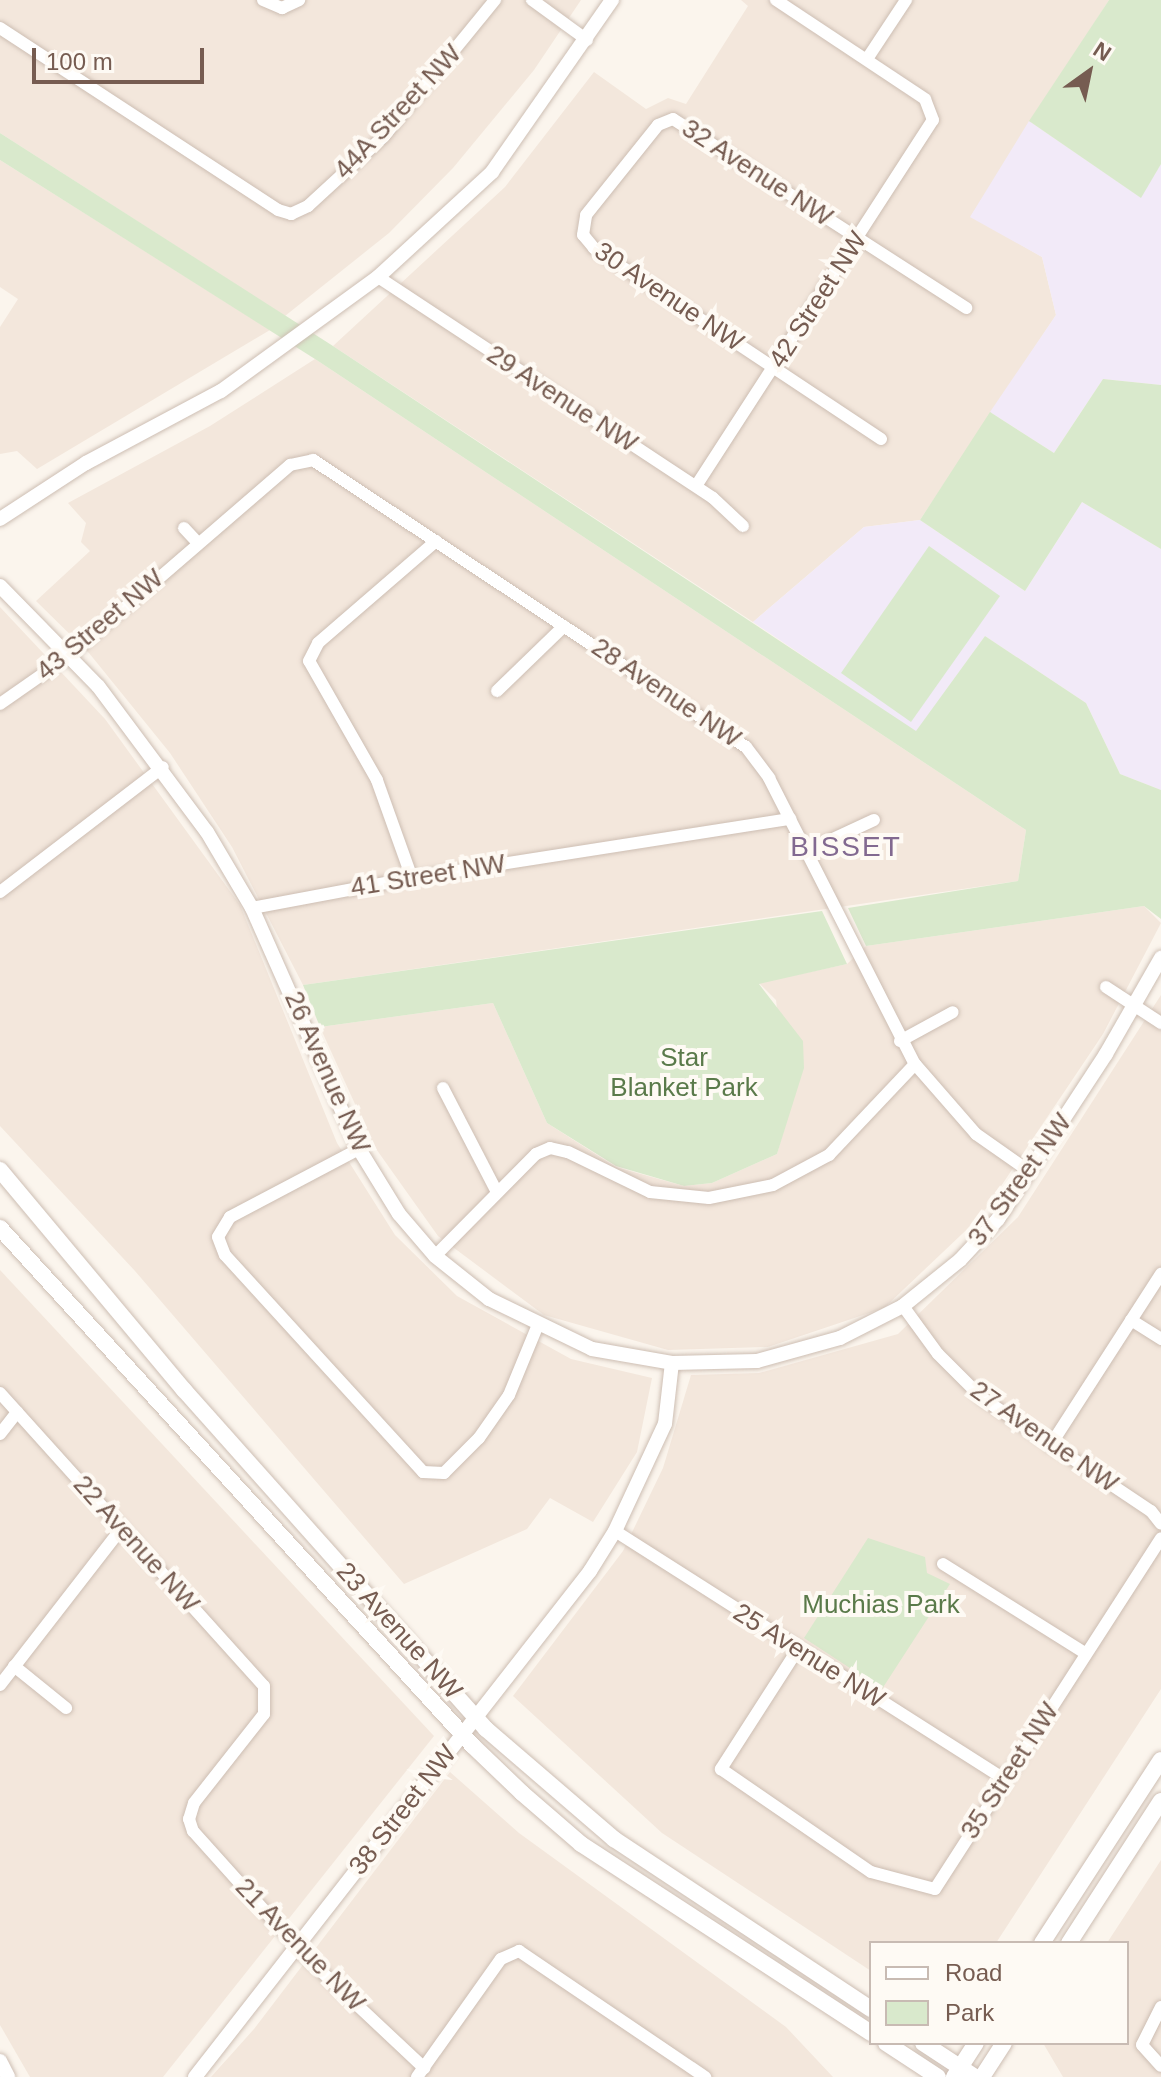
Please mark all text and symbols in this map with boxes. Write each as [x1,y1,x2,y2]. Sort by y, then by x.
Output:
scale bar [36,32,208,82]
north arrow [1049,32,1129,112]
text: N [1089,37,1116,66]
street label: 44A Street NW [327,38,469,186]
text: 100 m [46,48,113,75]
street label: 32 Avenue NW [675,112,839,234]
street label: 42 Street NW [762,226,874,374]
street label: 30 Avenue NW [588,235,750,359]
street label: 29 Avenue NW [480,338,644,460]
street label: 43 Street NW [30,563,170,687]
street label: 28 Avenue NW [585,631,747,755]
district label: BISSET [790,830,902,864]
street label: 41 Street NW [348,848,508,904]
street label: 26 Avenue NW [277,986,377,1158]
park label: Star Blanket Park [610,1042,758,1104]
street label: 37 Street NW [962,1108,1078,1252]
street label: 27 Avenue NW [964,1374,1124,1500]
street label: 22 Avenue NW [66,1469,206,1619]
street label: 23 Avenue NW [329,1556,469,1706]
park label: Muchias Park [802,1589,960,1621]
street label: 25 Avenue NW [727,1597,891,1715]
street label: 35 Street NW [954,1697,1066,1845]
street label: 38 Street NW [343,1739,463,1881]
street label: 21 Avenue NW [228,1871,372,2019]
legend [869,1941,1129,2045]
text: Road [945,1959,1002,1986]
text: Park [945,1999,994,2026]

